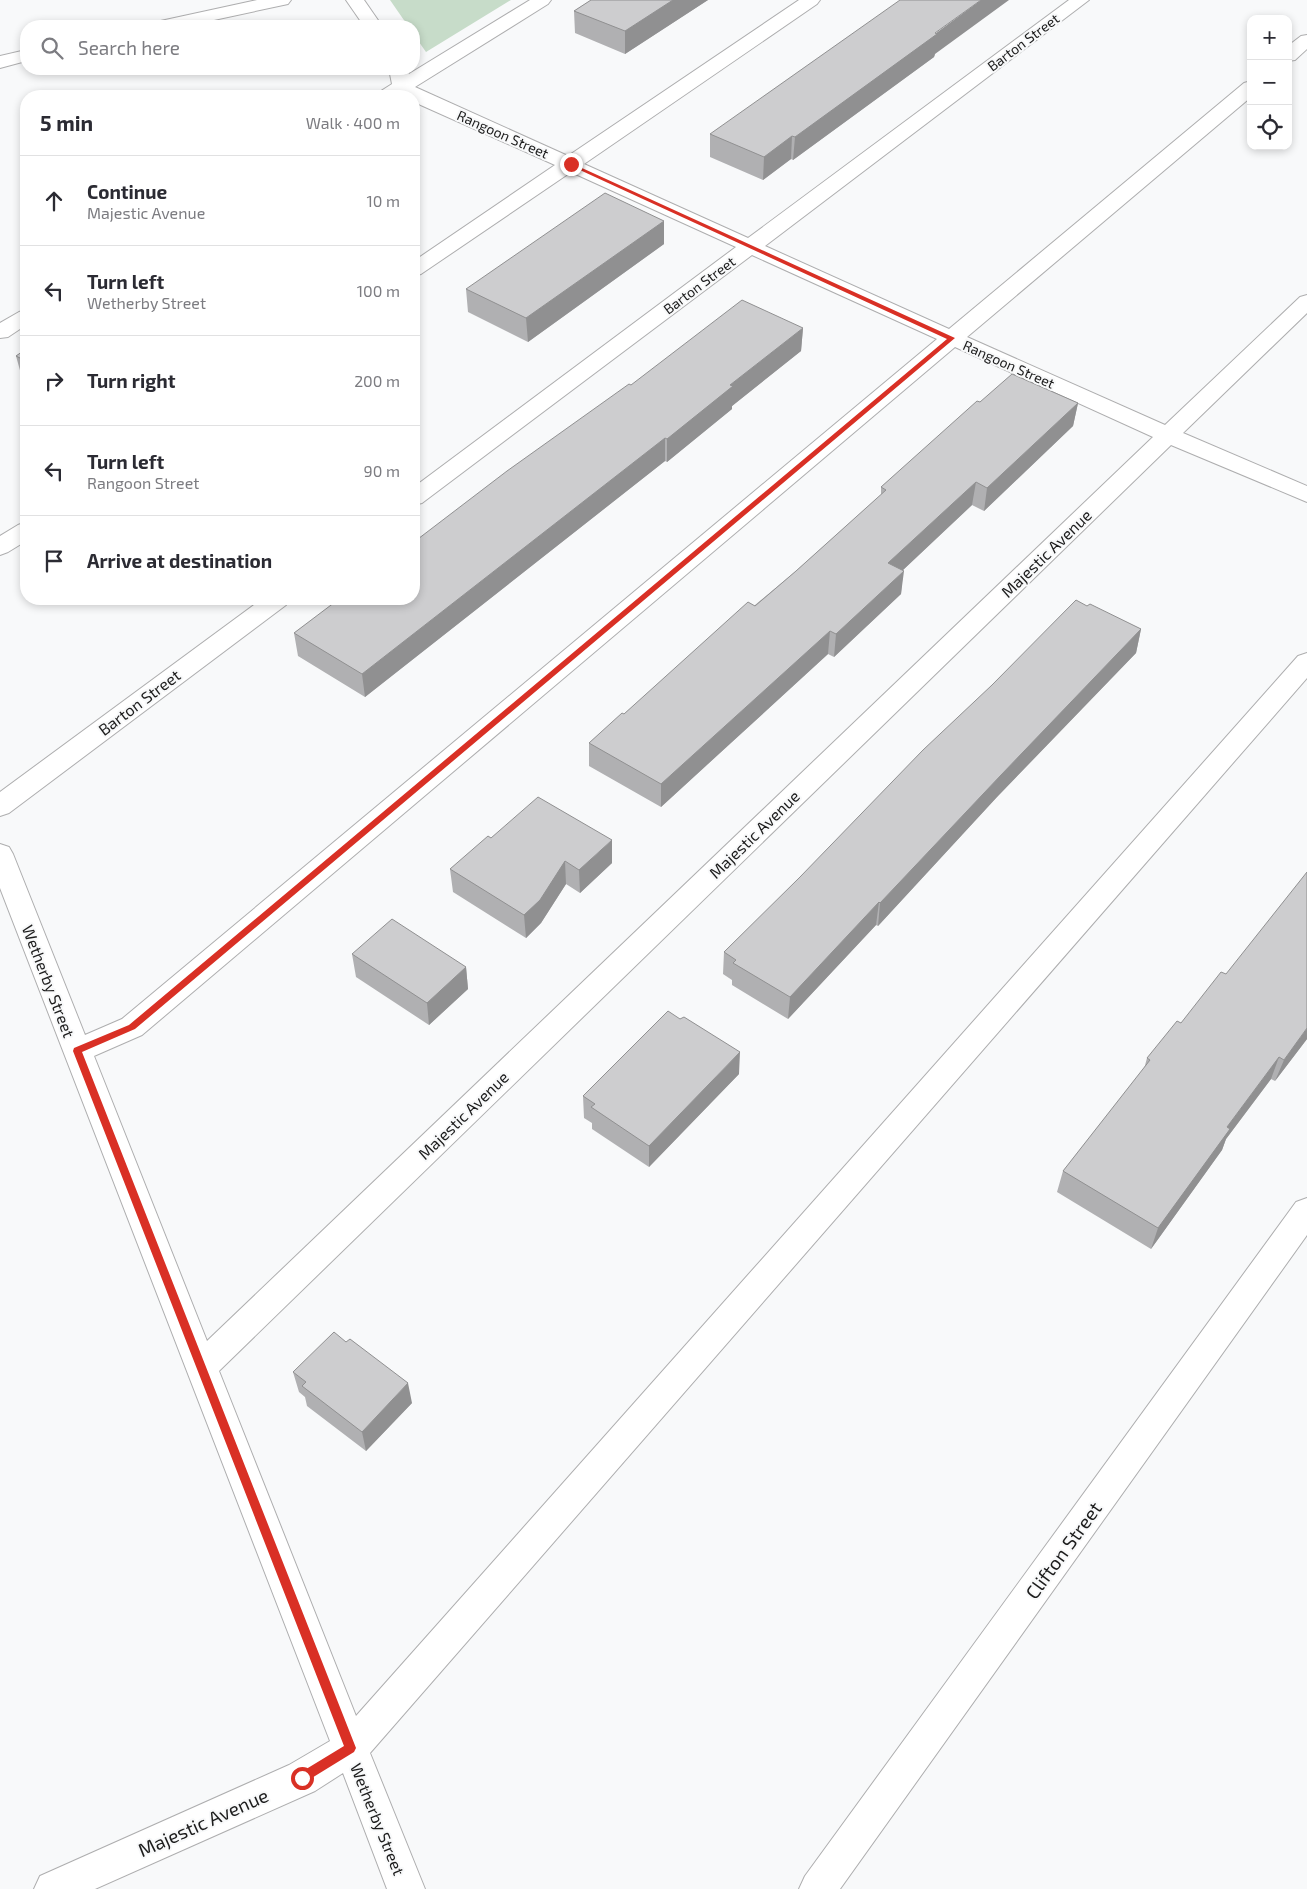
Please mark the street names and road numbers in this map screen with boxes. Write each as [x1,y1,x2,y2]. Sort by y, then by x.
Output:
street label: Barton Street [984,10,1062,74]
street label: Rangoon Street [455,106,551,162]
street label: Barton Street [660,253,738,317]
street label: Rangoon Street [961,336,1057,392]
street label: Majestic Avenue [997,505,1096,602]
street label: Barton Street [94,665,184,739]
street label: Majestic Avenue [705,786,804,883]
street label: Wetherby Street [19,922,79,1040]
street label: Majestic Avenue [414,1067,513,1164]
street label: Clifton Street [1020,1497,1106,1603]
street label: Wetherby Street [347,1760,409,1878]
street label: Majestic Avenue [134,1783,272,1861]

